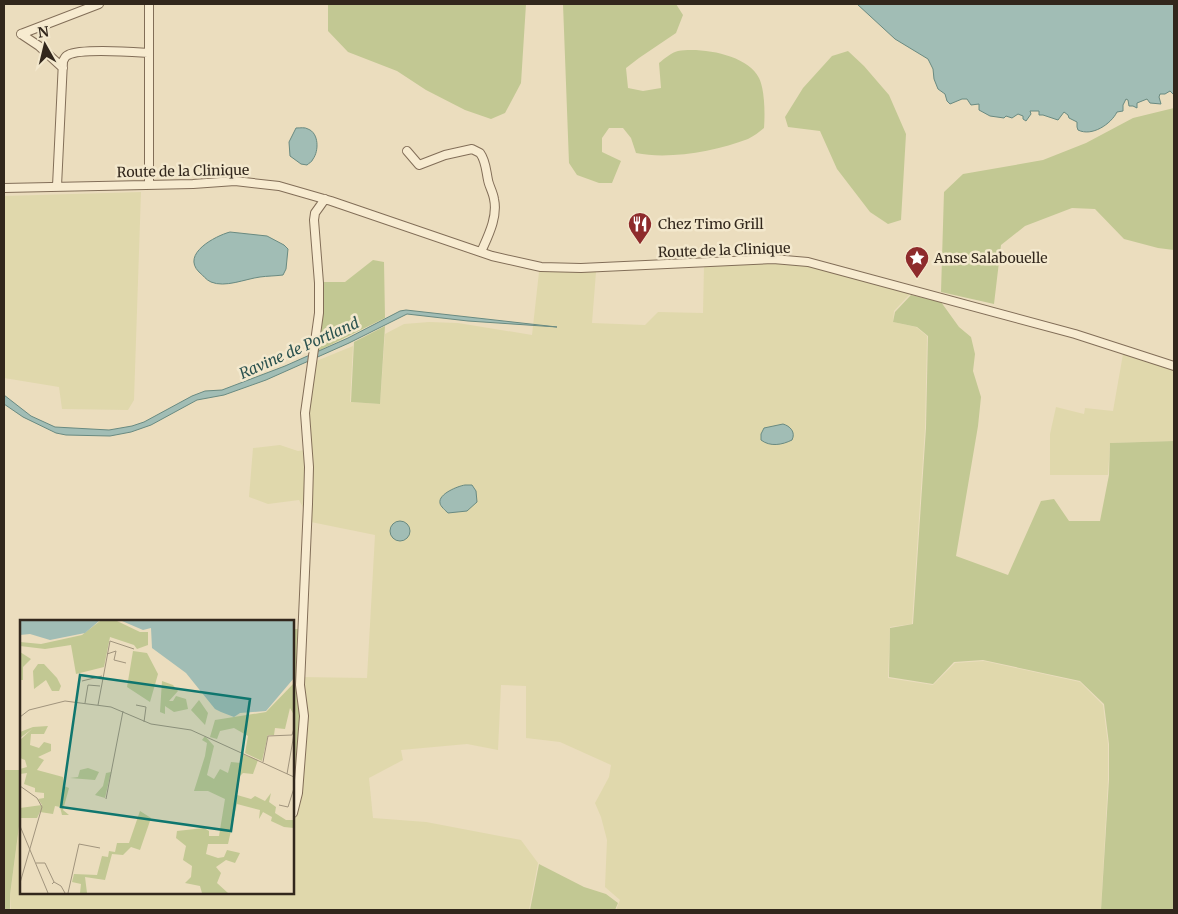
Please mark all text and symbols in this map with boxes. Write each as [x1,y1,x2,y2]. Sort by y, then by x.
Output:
north arrow [20,20,70,70]
text: N [36,22,50,42]
street label: Route de la Clinique [117,161,249,181]
restaurant icon: Chez Timo Grill [627,211,653,245]
place label: Chez Timo Grill [658,215,764,233]
street label: Route de la Clinique [657,239,791,261]
place icon: Anse Salabouelle [904,245,930,279]
place label: Anse Salabouelle [933,249,1048,267]
water label: Ravine de Portland [236,313,362,383]
inset map [20,620,294,894]

